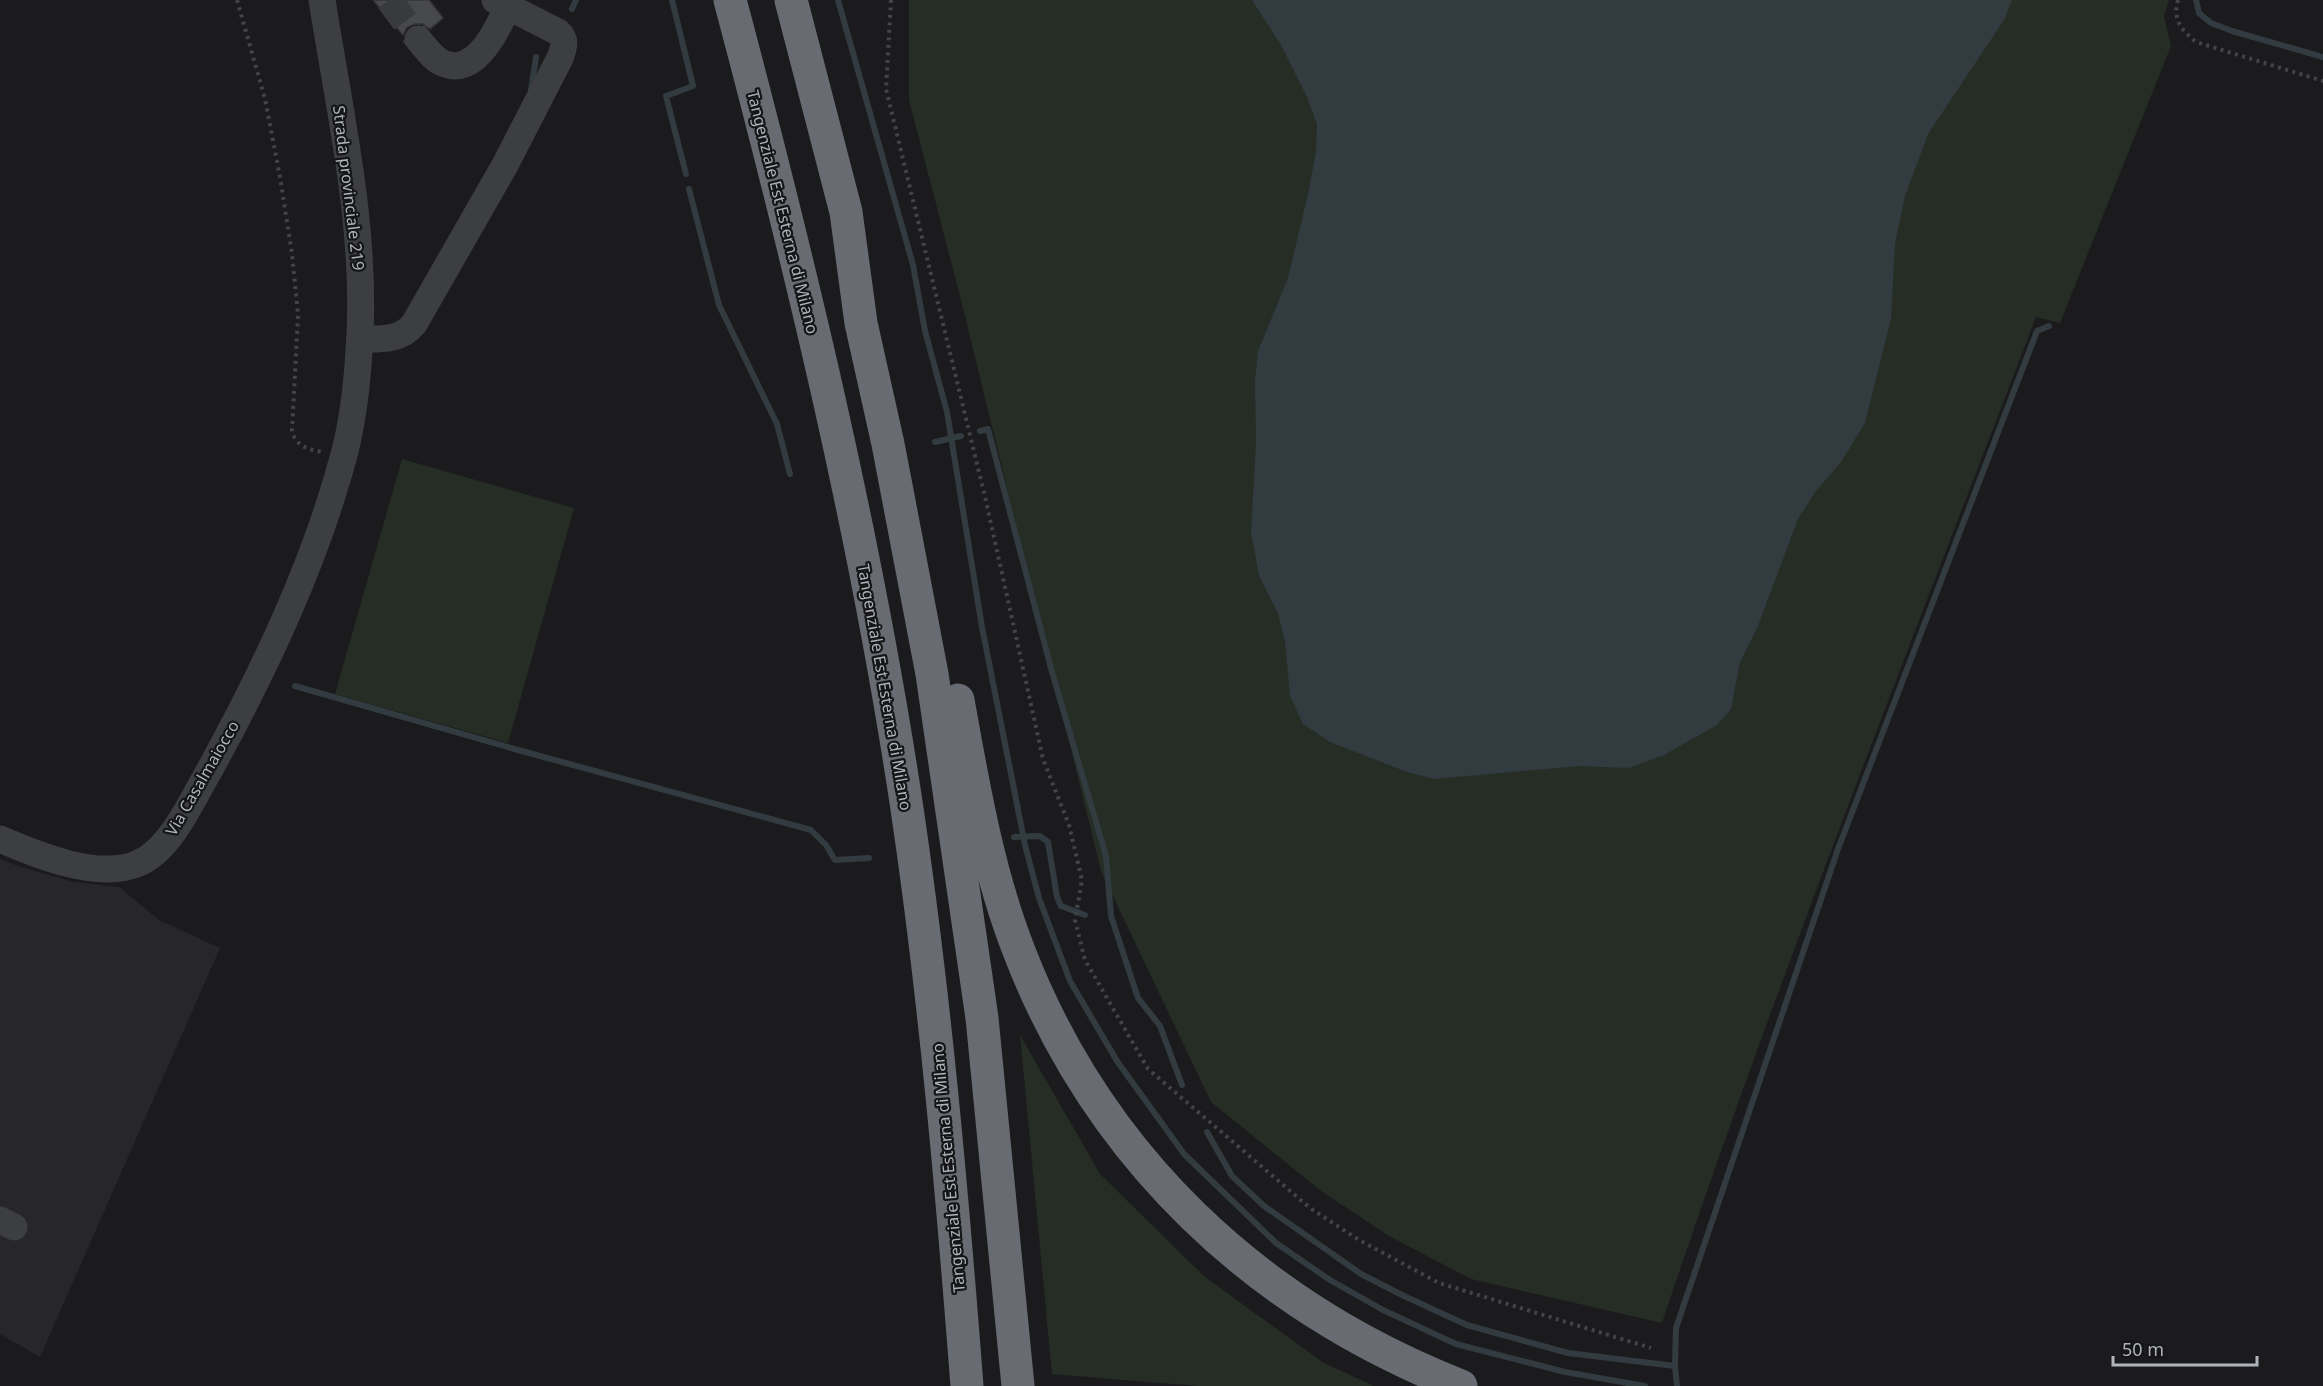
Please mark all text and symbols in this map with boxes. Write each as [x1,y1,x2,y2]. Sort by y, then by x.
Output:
street label: Tangenziale Est Esterna di Milano [742,88,824,336]
street label: Strada provinciale 219 [328,104,370,272]
street label: Tangenziale Est Esterna di Milano [852,562,918,812]
street label: Via Casalmaiocco [160,716,244,840]
street label: Tangenziale Est Esterna di Milano [926,1042,970,1294]
scale bar [2113,1329,2257,1367]
text: 50 m [2122,1337,2164,1361]

